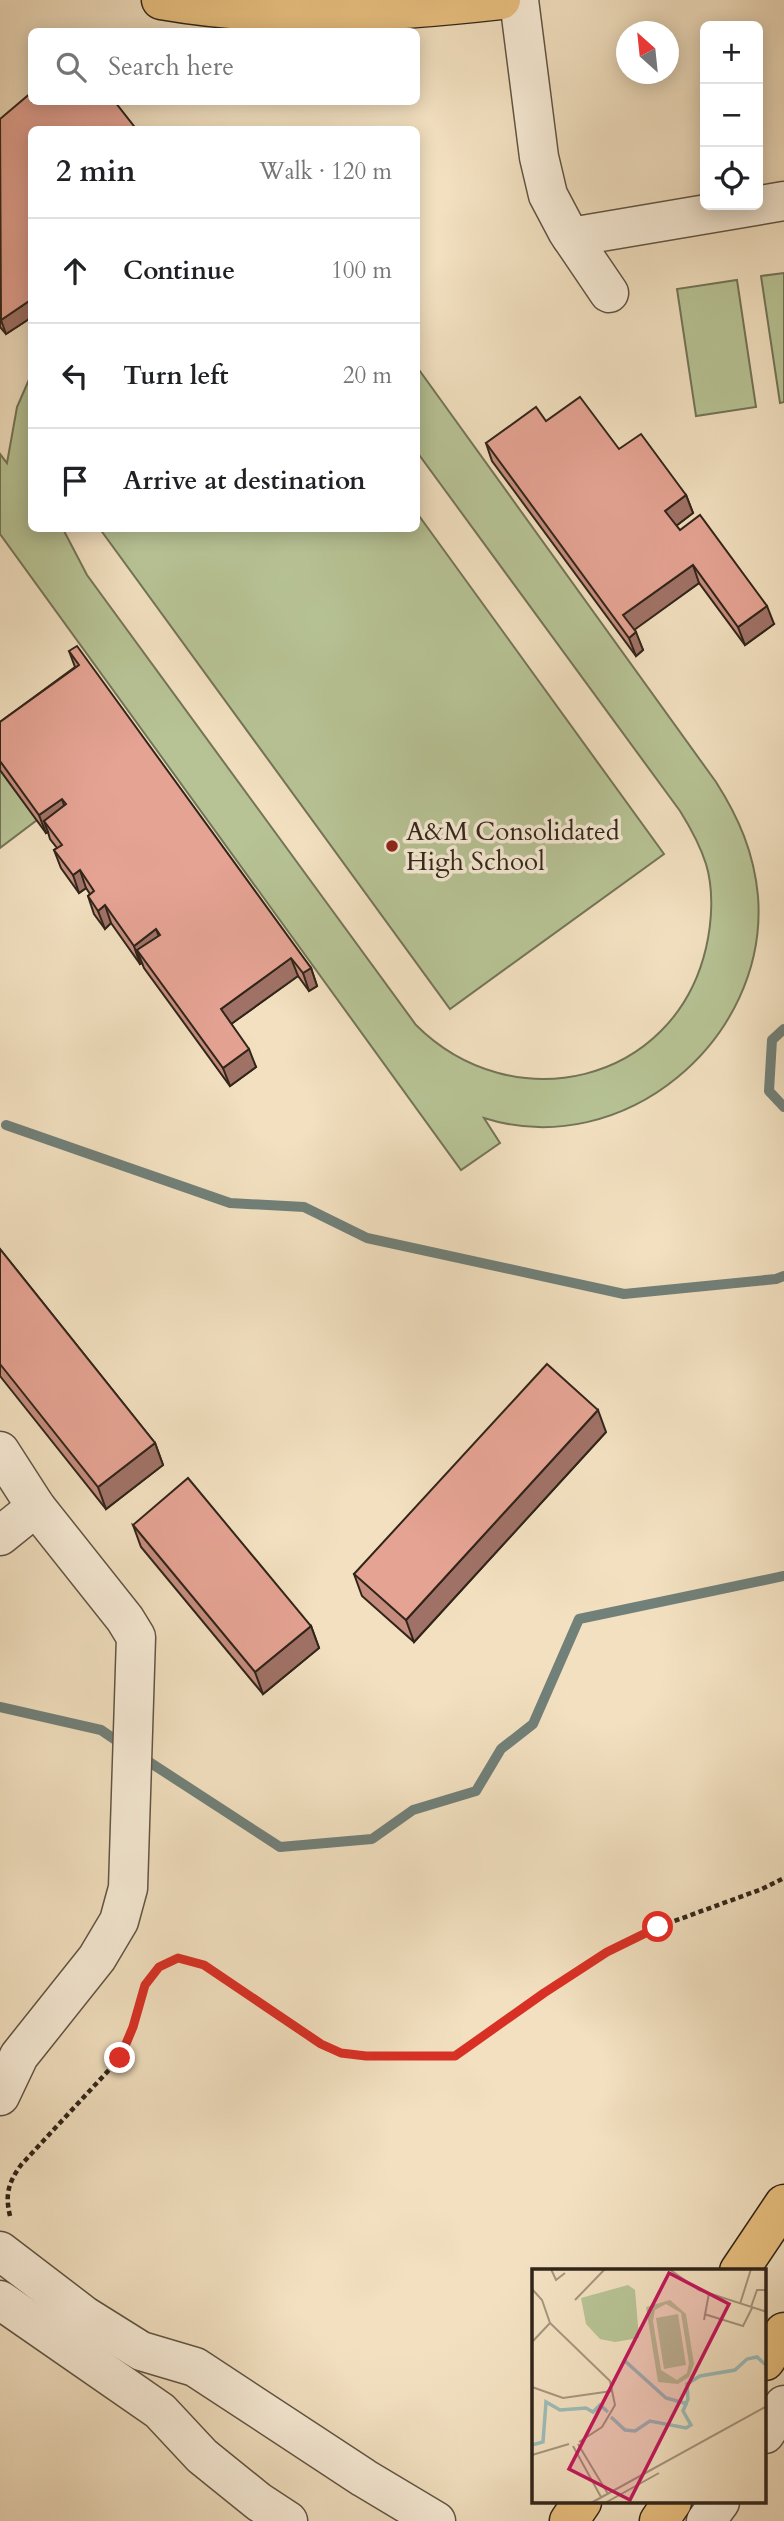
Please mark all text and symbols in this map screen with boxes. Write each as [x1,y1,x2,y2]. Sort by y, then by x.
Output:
north arrow [616,21,679,84]
map controls [700,21,763,210]
button: + [700,21,763,84]
search box [28,28,420,105]
icon: search [52,48,90,86]
text: Search here [108,49,234,84]
button: − [700,84,763,147]
button: locate [700,147,763,210]
text: 2 min [56,151,136,192]
text: Walk · 120 m [259,156,392,187]
icon: ahead [56,252,94,290]
text: Continue [123,253,235,288]
text: 100 m [331,255,392,286]
icon: left [56,357,94,395]
text: Turn left [123,358,228,393]
text: 20 m [343,360,392,391]
icon: arrive [56,462,94,500]
text: Arrive at destination [123,463,366,498]
place label: A&M Consolidated High School [406,814,620,879]
marker: A&M Consolidated High School [384,838,400,854]
route start [642,1911,673,1942]
route end [104,2042,135,2073]
inset map [532,2269,766,2504]

